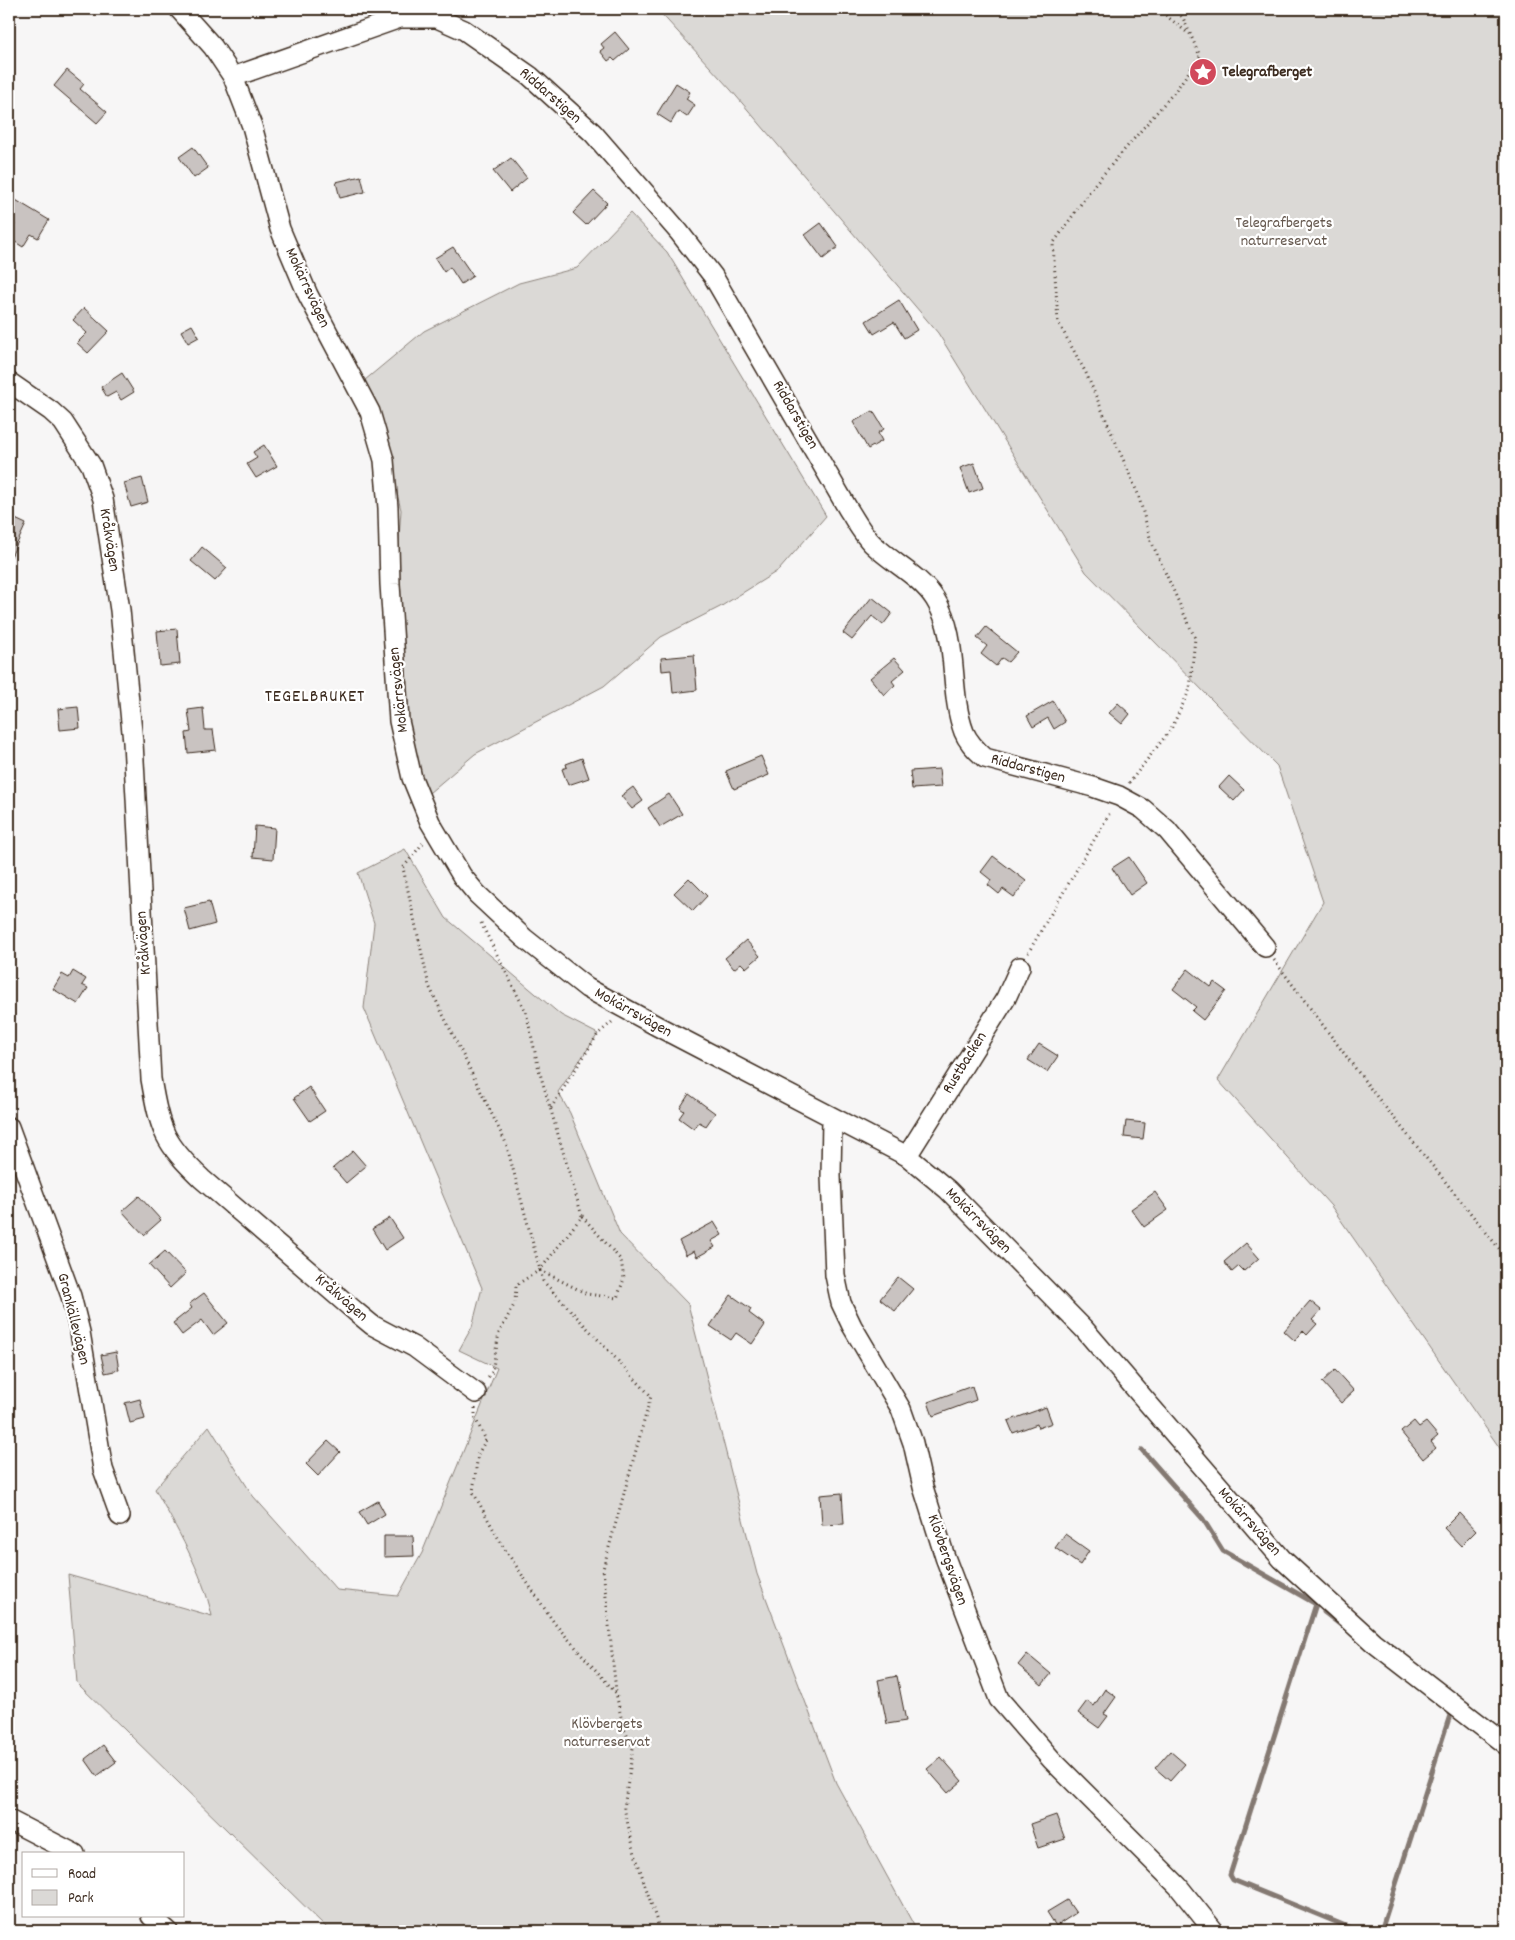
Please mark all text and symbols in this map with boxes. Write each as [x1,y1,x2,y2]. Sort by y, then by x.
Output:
place icon: Telegrafberget [1188,57,1218,87]
place label: Telegrafberget [1222,61,1312,84]
street label: Riddarstigen [514,62,586,130]
park label: Telegrafbergets naturreservat [1236,212,1333,253]
street label: Mokärrsvägen [278,244,336,332]
street label: Riddarstigen [766,376,824,454]
street label: Kråkvägen [93,507,125,573]
street label: Mokärrsvägen [383,646,415,734]
district label: TEGELBRUKET [265,685,365,710]
street label: Riddarstigen [988,748,1068,790]
street label: Kråkvägen [130,910,158,976]
street label: Mokärrsvägen [590,982,676,1044]
street label: Rustbacken [937,1028,993,1098]
street label: Mokärrsvägen [940,1183,1016,1259]
street label: Kråkvägen [309,1268,373,1328]
street label: Grankällevägen [50,1271,96,1367]
street label: Mokärrsvägen [1212,1482,1286,1562]
street label: Klövbergsvägen [921,1511,973,1609]
park label: Klövbergets naturreservat [564,1713,650,1754]
legend [22,1852,185,1918]
text: Road [68,1864,96,1886]
text: Park [68,1888,94,1910]

